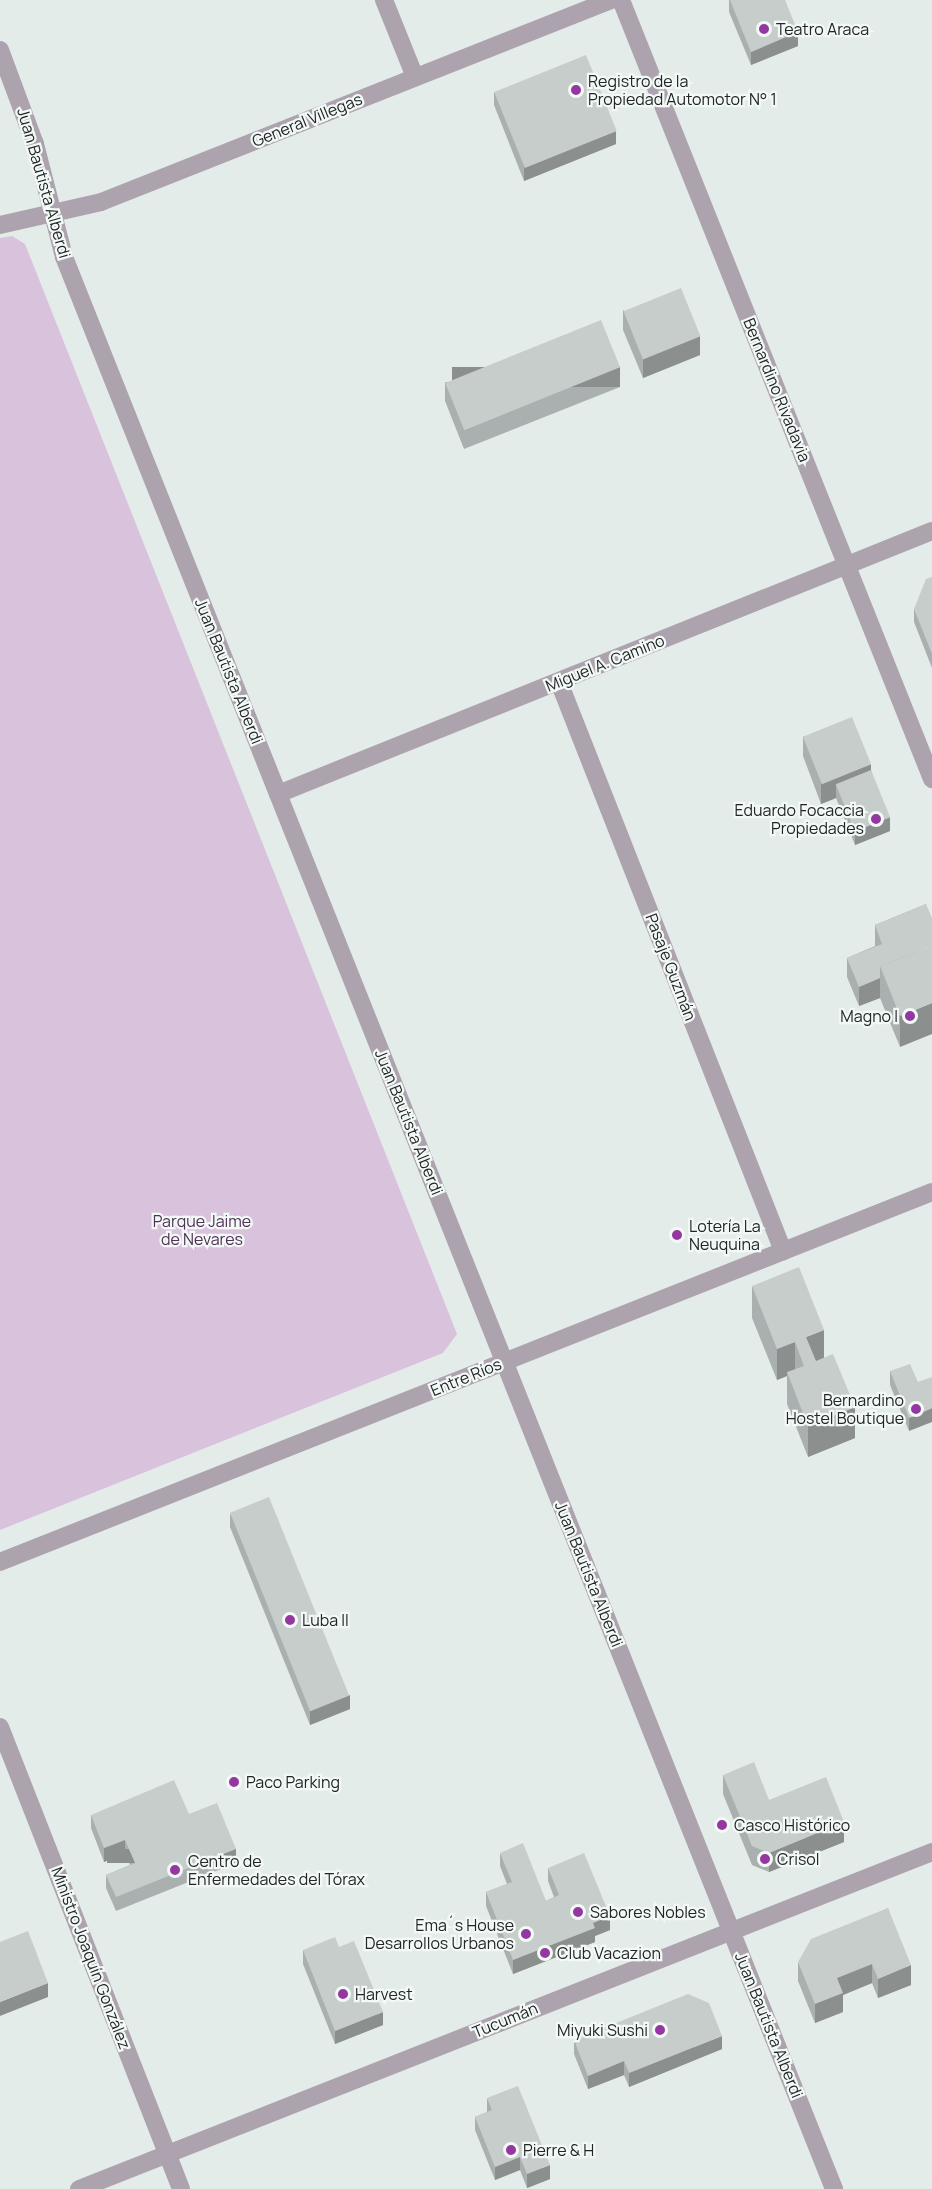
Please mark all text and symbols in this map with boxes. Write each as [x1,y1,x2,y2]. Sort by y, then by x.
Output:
place label: Teatro Araca [776,19,869,39]
marker: Teatro Araca [757,22,771,36]
place label: Registro de la Propiedad Automotor N° 1 [588,71,777,109]
marker: Registro de la Propiedad Automotor N° 1 [569,83,583,97]
street label: General Villegas [249,89,365,151]
street label: Juan Bautista Alberdi [13,106,75,260]
street label: Bernardino Rivadavia [739,315,815,465]
street label: Juan Bautista Alberdi [191,595,267,747]
street label: Miguel A. Camino [543,630,667,696]
place label: Eduardo Focaccia Propiedades [734,800,864,838]
marker: Eduardo Focaccia Propiedades [869,812,883,826]
street label: Pasaje Guzmán [642,911,700,1023]
place label: Magno I [840,1006,898,1026]
marker: Magno I [903,1009,917,1023]
street label: Juan Bautista Alberdi [371,1046,447,1198]
park label: Parque Jaime de Nevares [153,1211,251,1249]
place label: Lotería La Neuquina [689,1216,761,1254]
marker: Lotería La Neuquina [670,1228,684,1242]
street label: Entre Ríos [428,1354,504,1400]
place label: Bernardino Hostel Boutique [786,1390,904,1428]
marker: Bernardino Hostel Boutique [909,1402,923,1416]
street label: Juan Bautista Alberdi [551,1498,627,1650]
place label: Luba II [302,1610,349,1630]
marker: Luba II [283,1613,297,1627]
place label: Paco Parking [246,1772,340,1792]
marker: Paco Parking [227,1775,241,1789]
place label: Casco Histórico [734,1815,850,1835]
marker: Casco Histórico [715,1818,729,1832]
place label: Crisol [777,1849,820,1869]
place label: Centro de Enfermedades del Tórax [188,1851,365,1889]
marker: Crisol [758,1852,772,1866]
marker: Centro de Enfermedades del Tórax [166,1861,184,1879]
street label: Ministro Joaquín González [47,1864,135,2052]
place label: Sabores Nobles [590,1902,706,1922]
marker: Sabores Nobles [571,1905,585,1919]
place label: Ema´s House Desarrollos Urbanos [365,1915,514,1953]
marker: Ema´s House Desarrollos Urbanos [519,1927,533,1941]
place label: Club Vacazion [557,1943,661,1963]
marker: Club Vacazion [538,1946,552,1960]
street label: Juan Bautista Alberdi [731,1949,807,2101]
place label: Harvest [355,1984,413,2004]
marker: Harvest [336,1987,350,2001]
street label: Tucumán [470,1998,540,2042]
place label: Miyuki Sushi [557,2020,648,2040]
marker: Miyuki Sushi [653,2023,667,2037]
place label: Pierre & H [523,2140,594,2160]
marker: Pierre & H [504,2143,518,2157]

